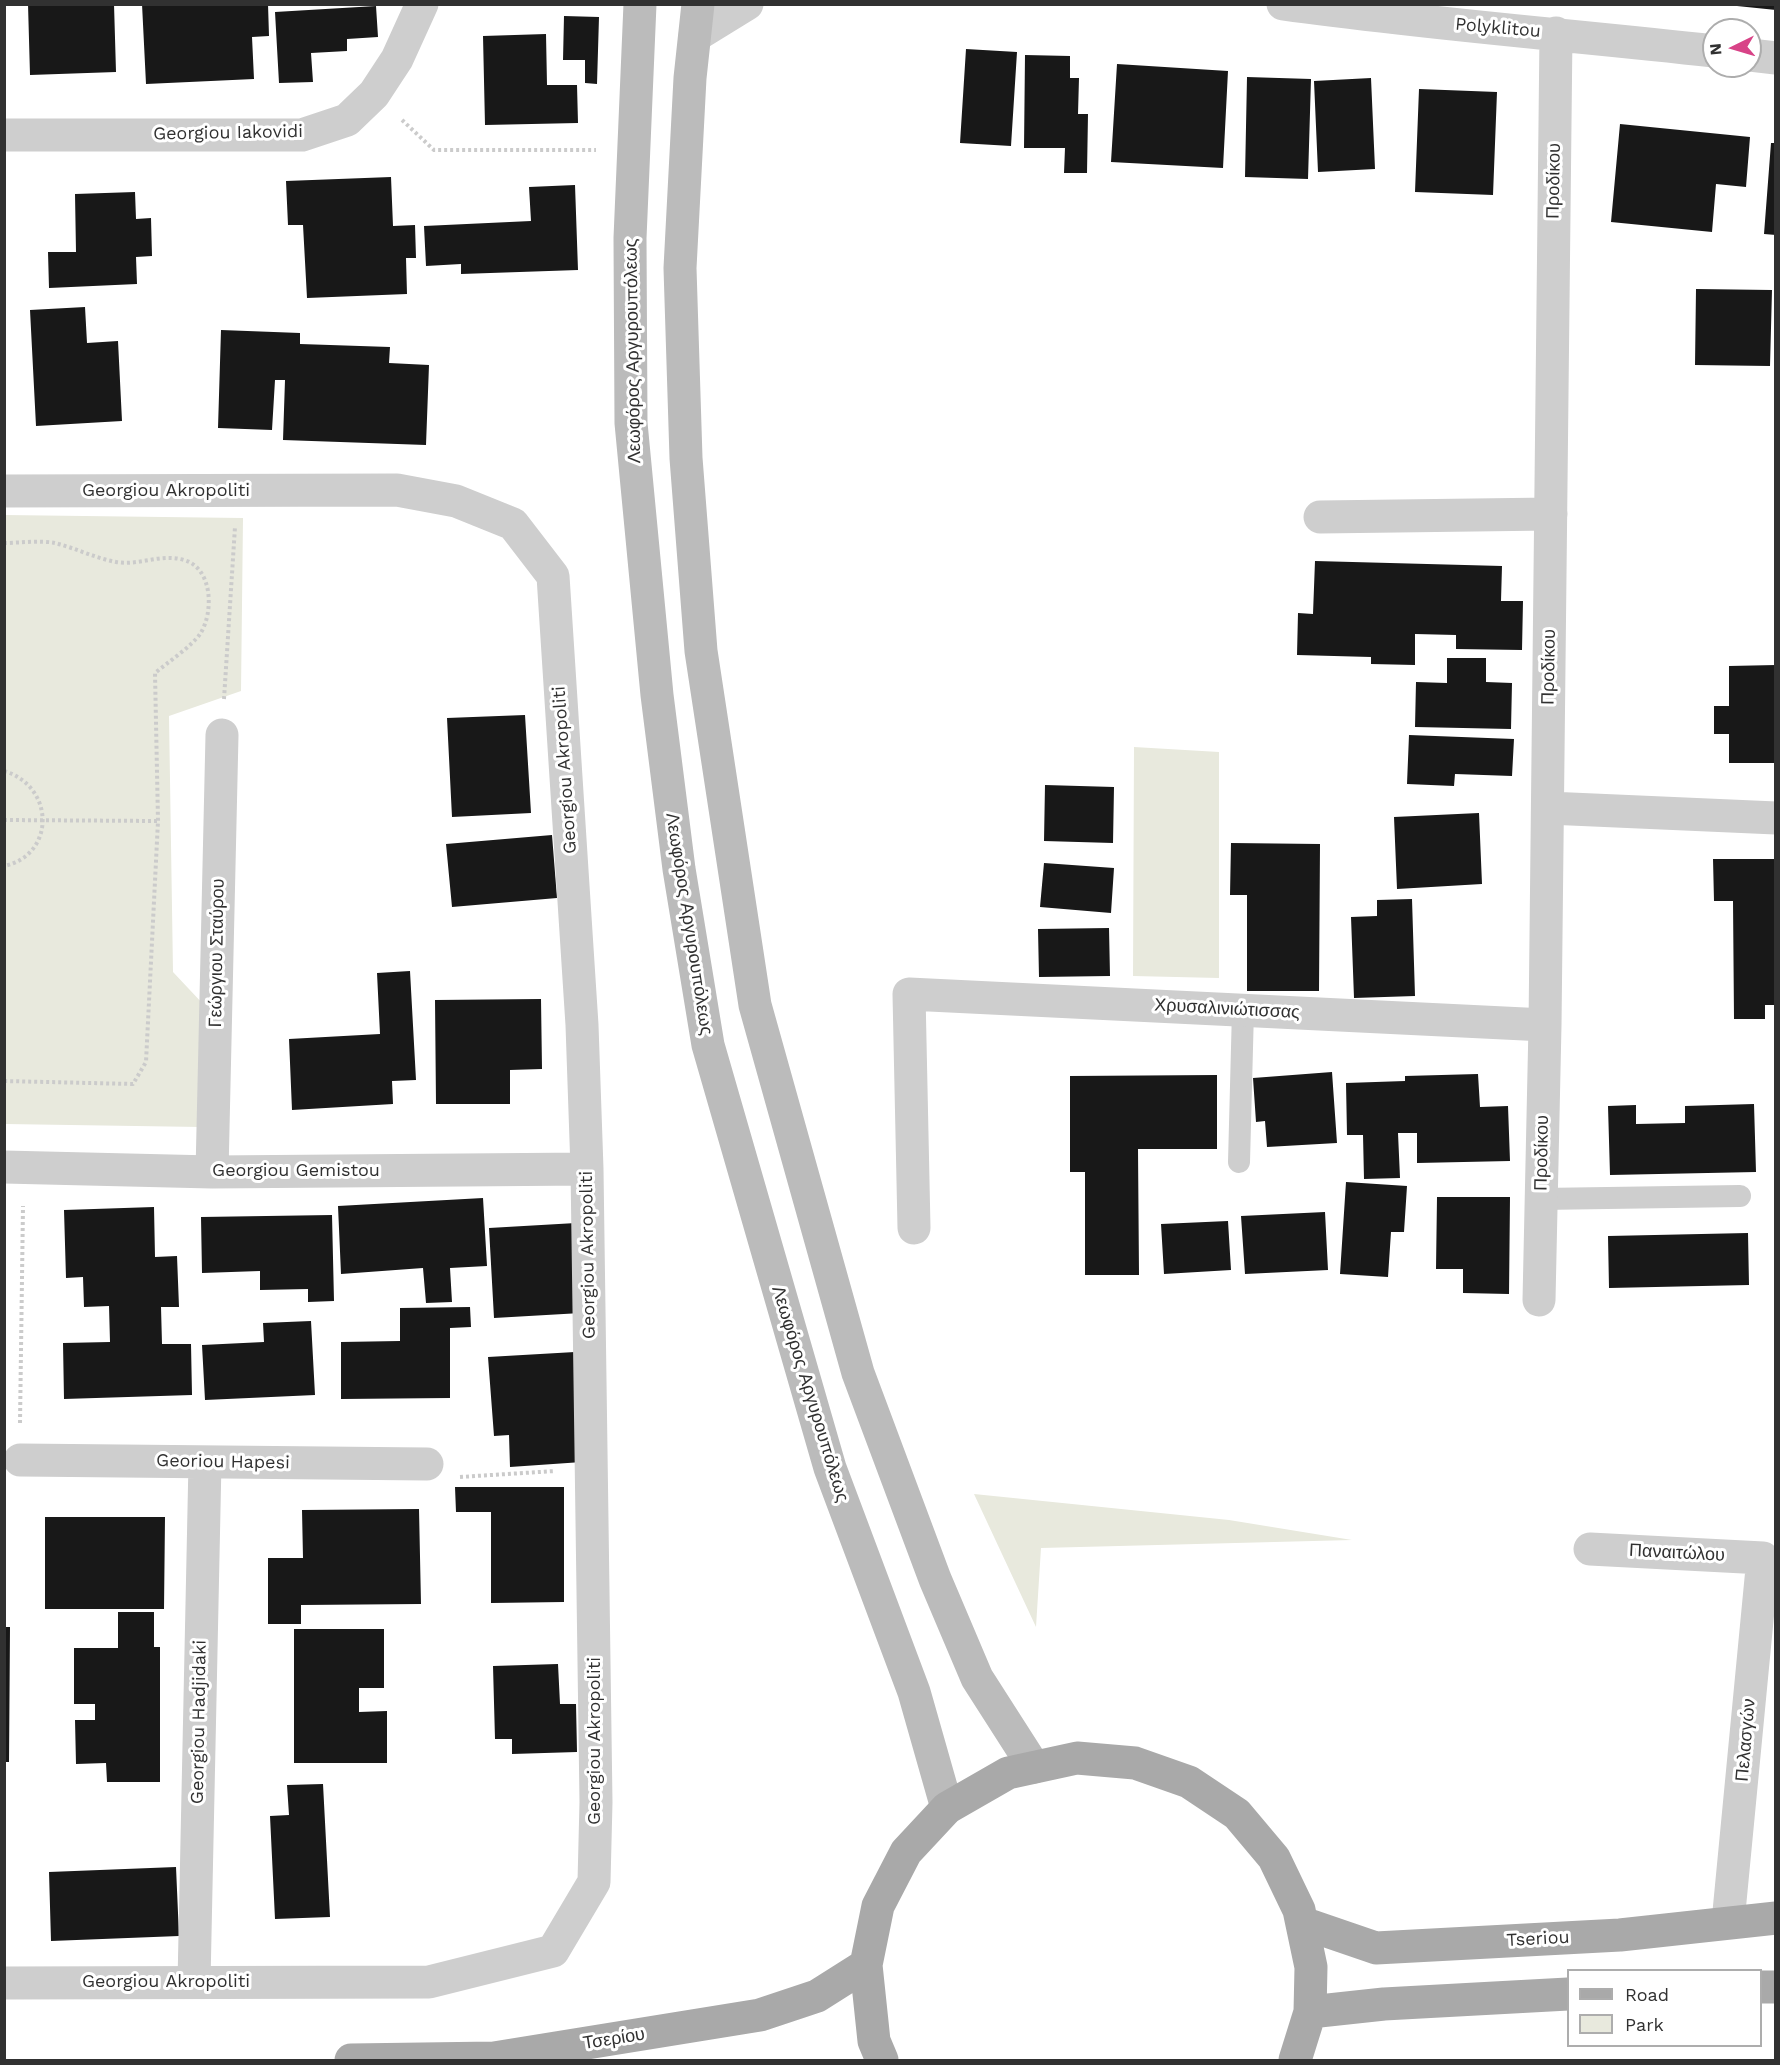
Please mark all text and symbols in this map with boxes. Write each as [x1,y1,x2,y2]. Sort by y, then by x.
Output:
street label: Polyklitou [1454,13,1542,43]
north arrow [1702,18,1762,78]
text: N [1706,43,1726,56]
street label: Georgiou Iakovidi [153,121,303,145]
street label: Προδίκου [1543,143,1565,219]
street label: Λεωφόρος Αργυρουπόλεως [620,238,646,464]
street label: Georgiou Akropoliti [82,480,250,502]
street label: Προδίκου [1538,629,1560,705]
street label: Georgiou Akropoliti [548,685,582,855]
street label: Λεωφόρος Αργυρουπόλεως [661,811,717,1037]
street label: Γεώργιου Σταύρου [205,878,229,1028]
street label: Χρυσαλινιώτισσας [1154,994,1300,1024]
street label: Προδίκου [1531,1115,1553,1191]
street label: Georgiou Gemistou [212,1160,380,1182]
street label: Georgiou Akropoliti [576,1171,600,1339]
street label: Λεωφόρος Αργυρουπόλεως [767,1283,853,1505]
street label: Georiou Hapesi [156,1450,290,1474]
street label: Παναιτώλου [1629,1540,1725,1566]
street label: Georgiou Hadjidaki [187,1640,211,1804]
street label: Georgiou Akropoliti [584,1657,606,1825]
street label: Πελασγών [1732,1698,1760,1782]
street label: Tseriou [1506,1927,1570,1951]
legend [1567,1969,1762,2047]
street label: Georgiou Akropoliti [82,1971,250,1993]
text: Road [1625,1984,1669,2005]
text: Park [1625,2014,1664,2035]
street label: Τσερίου [582,2023,646,2055]

